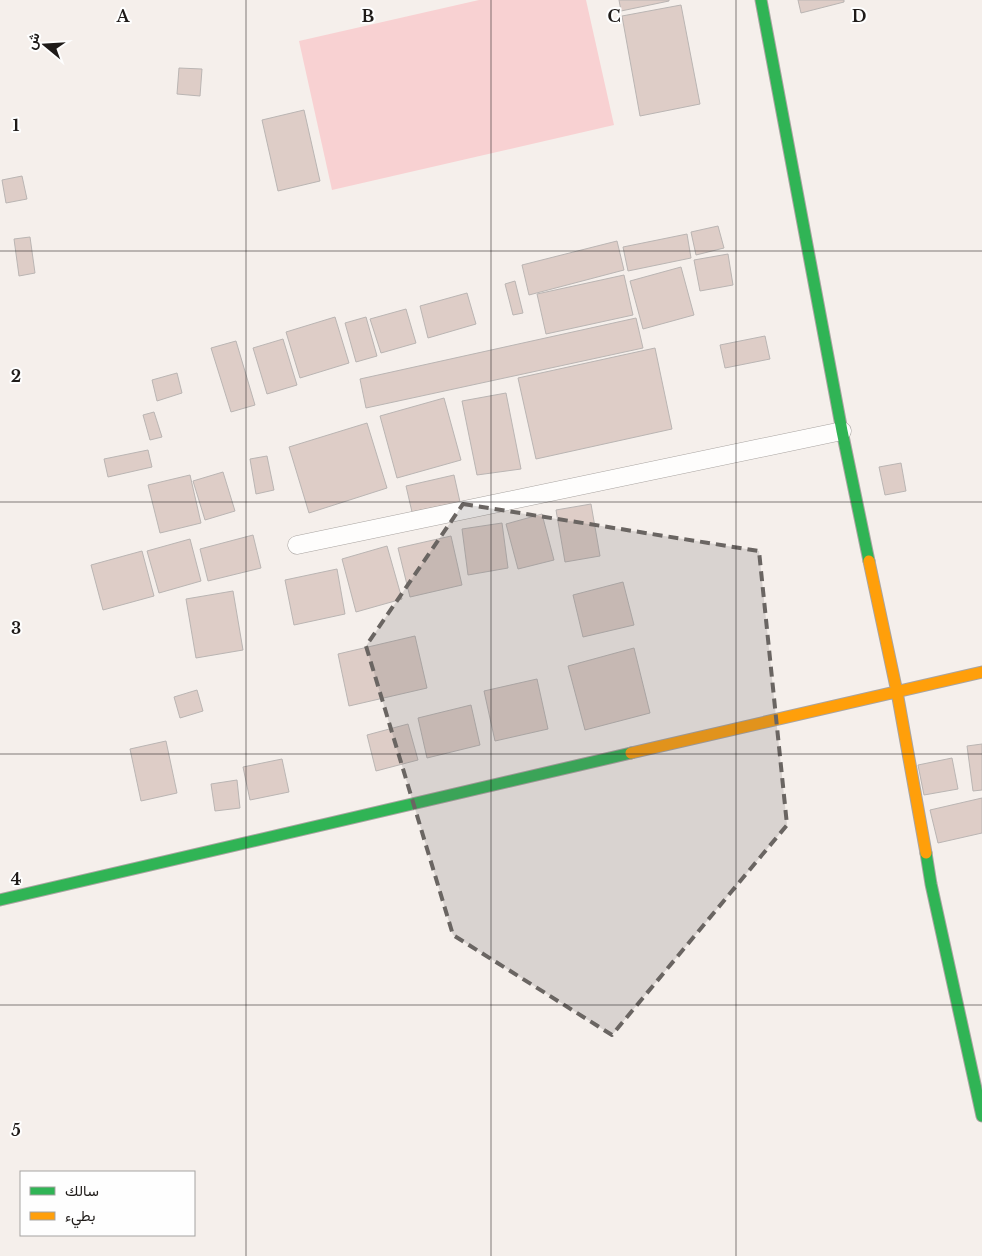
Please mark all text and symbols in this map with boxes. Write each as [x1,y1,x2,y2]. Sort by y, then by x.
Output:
text: A [116,6,131,26]
text: B [362,6,375,26]
text: C [607,6,621,26]
text: D [852,6,866,26]
north arrow [20,20,70,70]
text: ش [21,30,44,52]
text: 1 [13,115,20,135]
text: 2 [11,366,21,386]
text: 3 [11,618,21,638]
text: 4 [11,869,21,889]
text: 5 [11,1120,21,1140]
legend [20,1171,195,1236]
text: سالك [65,1181,99,1200]
text: بطيء [65,1206,95,1229]

